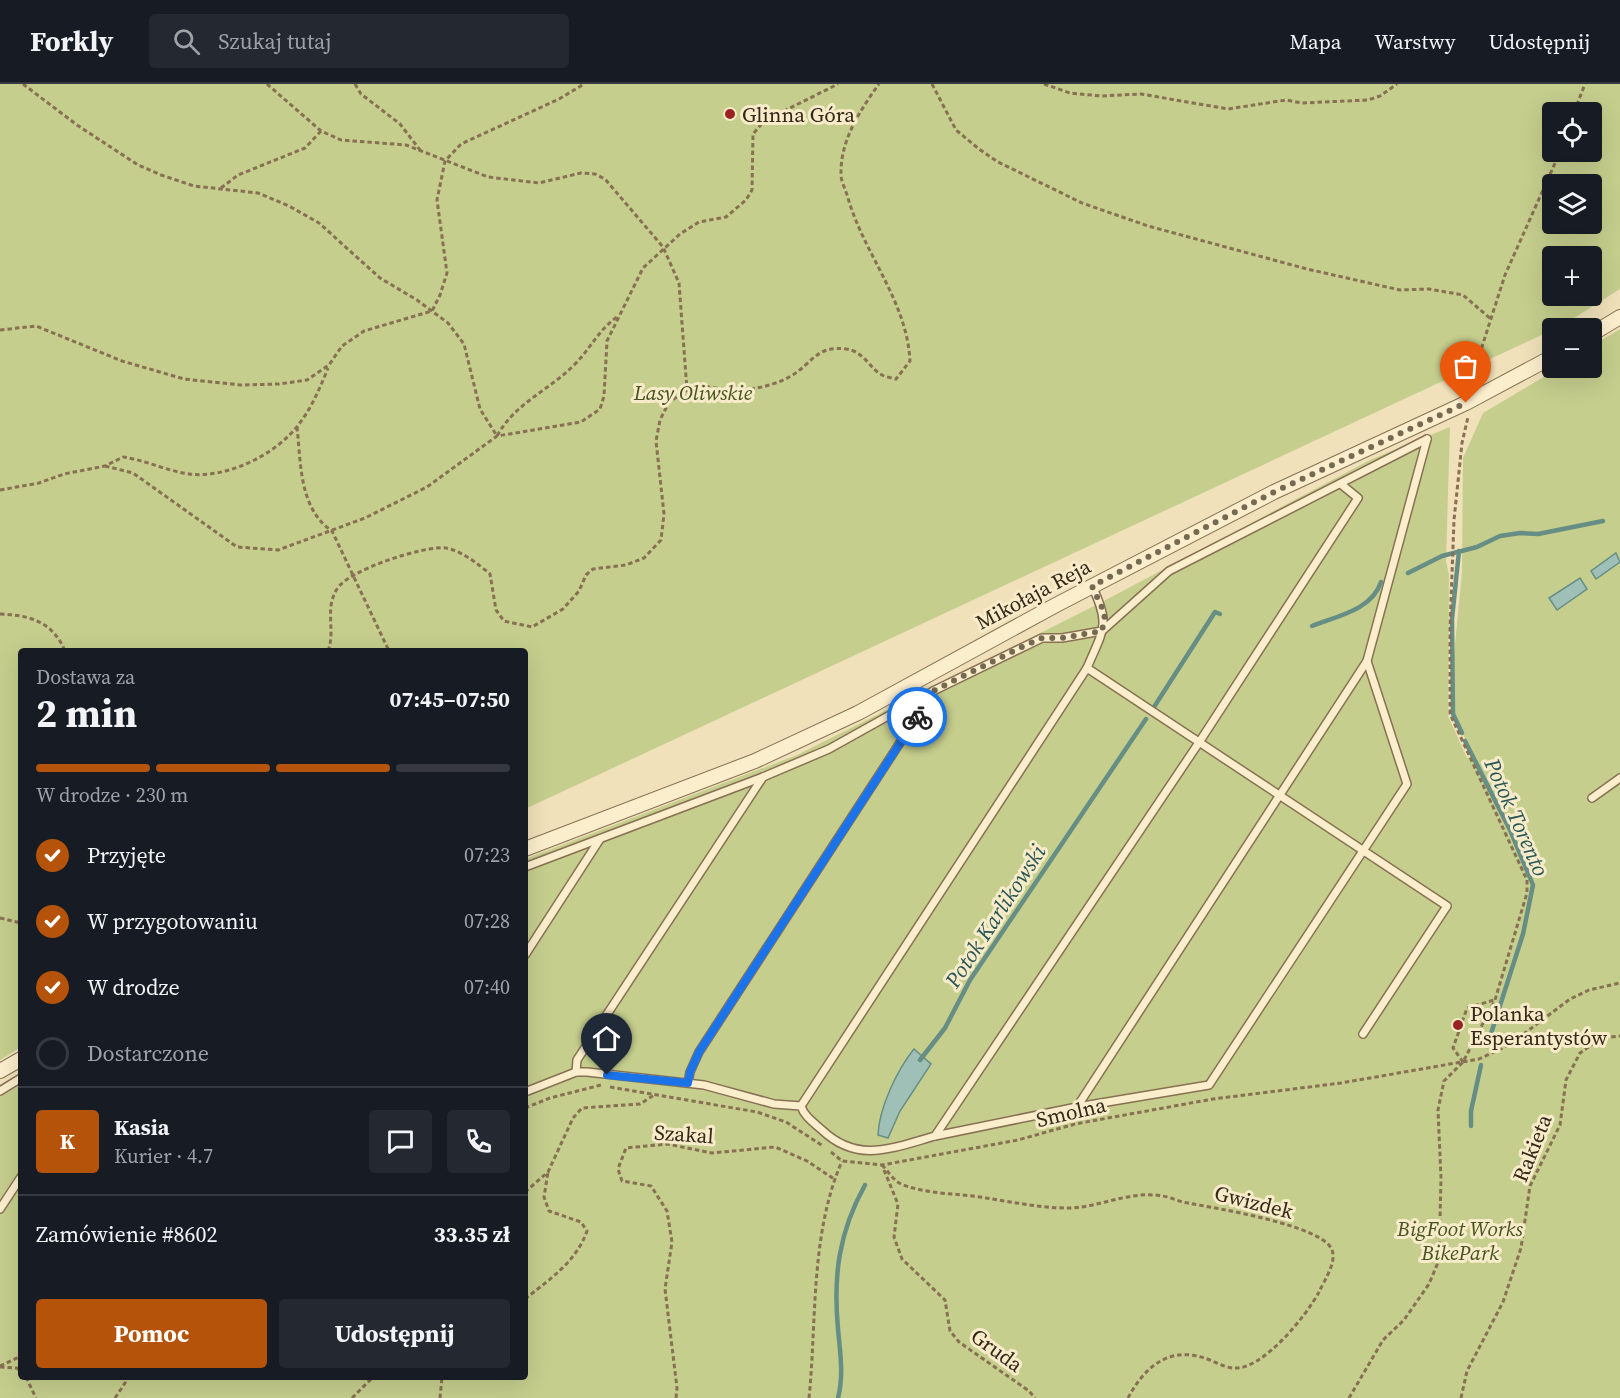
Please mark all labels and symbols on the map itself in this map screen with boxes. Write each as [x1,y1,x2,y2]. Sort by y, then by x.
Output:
place label: Glinna Góra [742,100,855,129]
marker: Glinna Góra [723,107,737,121]
pin [1440,341,1491,403]
park label: Lasy Oliwskie [633,378,753,407]
street label: Mikołaja Reja [970,551,1096,636]
courier [887,687,947,747]
water label: Potok Torento [1477,752,1556,881]
water label: Potok Karlikowski [937,838,1053,994]
place label: Polanka Esperantystów [1470,999,1607,1052]
pin [581,1013,632,1075]
marker: Polanka Esperantystów [1451,1018,1465,1032]
street label: Smolna [1033,1090,1109,1134]
street label: Rakieta [1505,1110,1559,1186]
street label: Szakal [653,1117,715,1151]
street label: Gwizdek [1212,1178,1297,1226]
park label: BigFoot Works BikePark [1396,1214,1523,1267]
street label: Gruda [965,1321,1029,1379]

